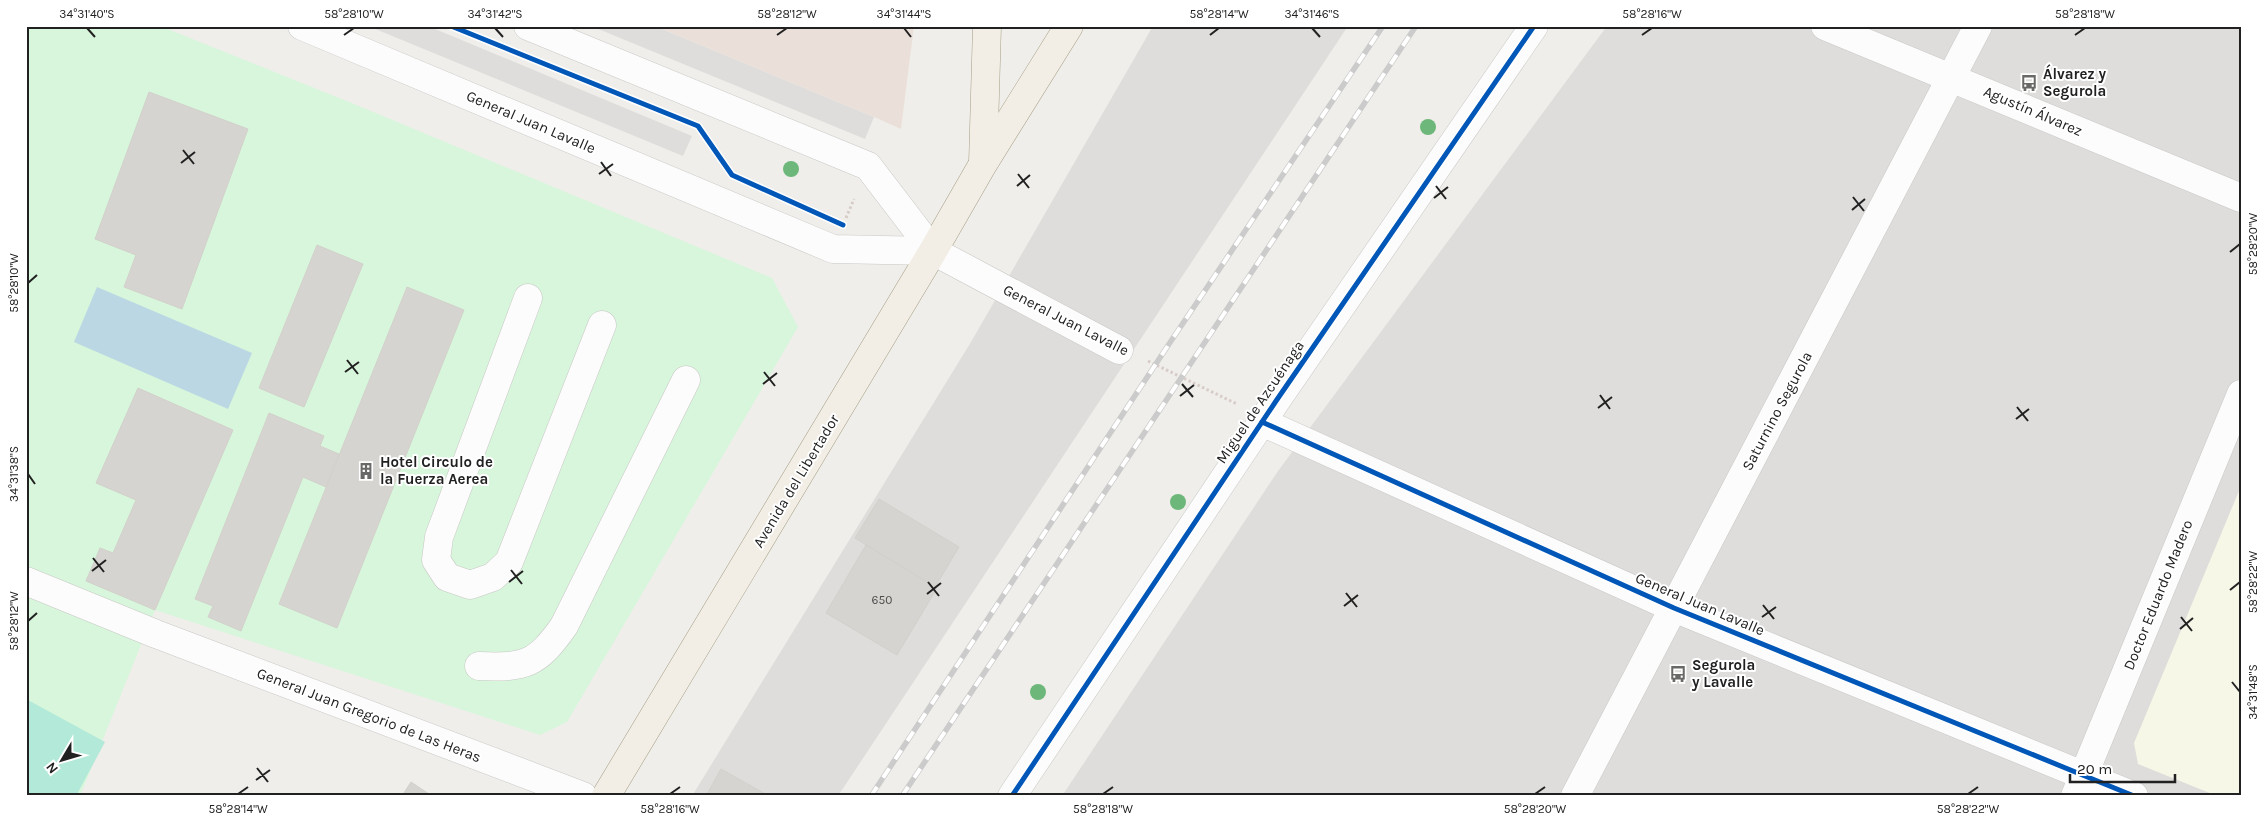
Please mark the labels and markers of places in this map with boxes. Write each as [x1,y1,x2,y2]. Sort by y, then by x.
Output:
place label: Álvarez y Segurola [2043,64,2107,100]
bus stop icon: Álvarez y Segurola [2019,73,2039,93]
place label: Hotel Circulo de la Fuerza Aerea [380,453,493,488]
building icon: Hotel Circulo de la Fuerza Aerea [356,461,376,481]
place label: Segurola y Lavalle [1692,656,1755,691]
bus stop icon: Segurola y Lavalle [1668,664,1688,684]

